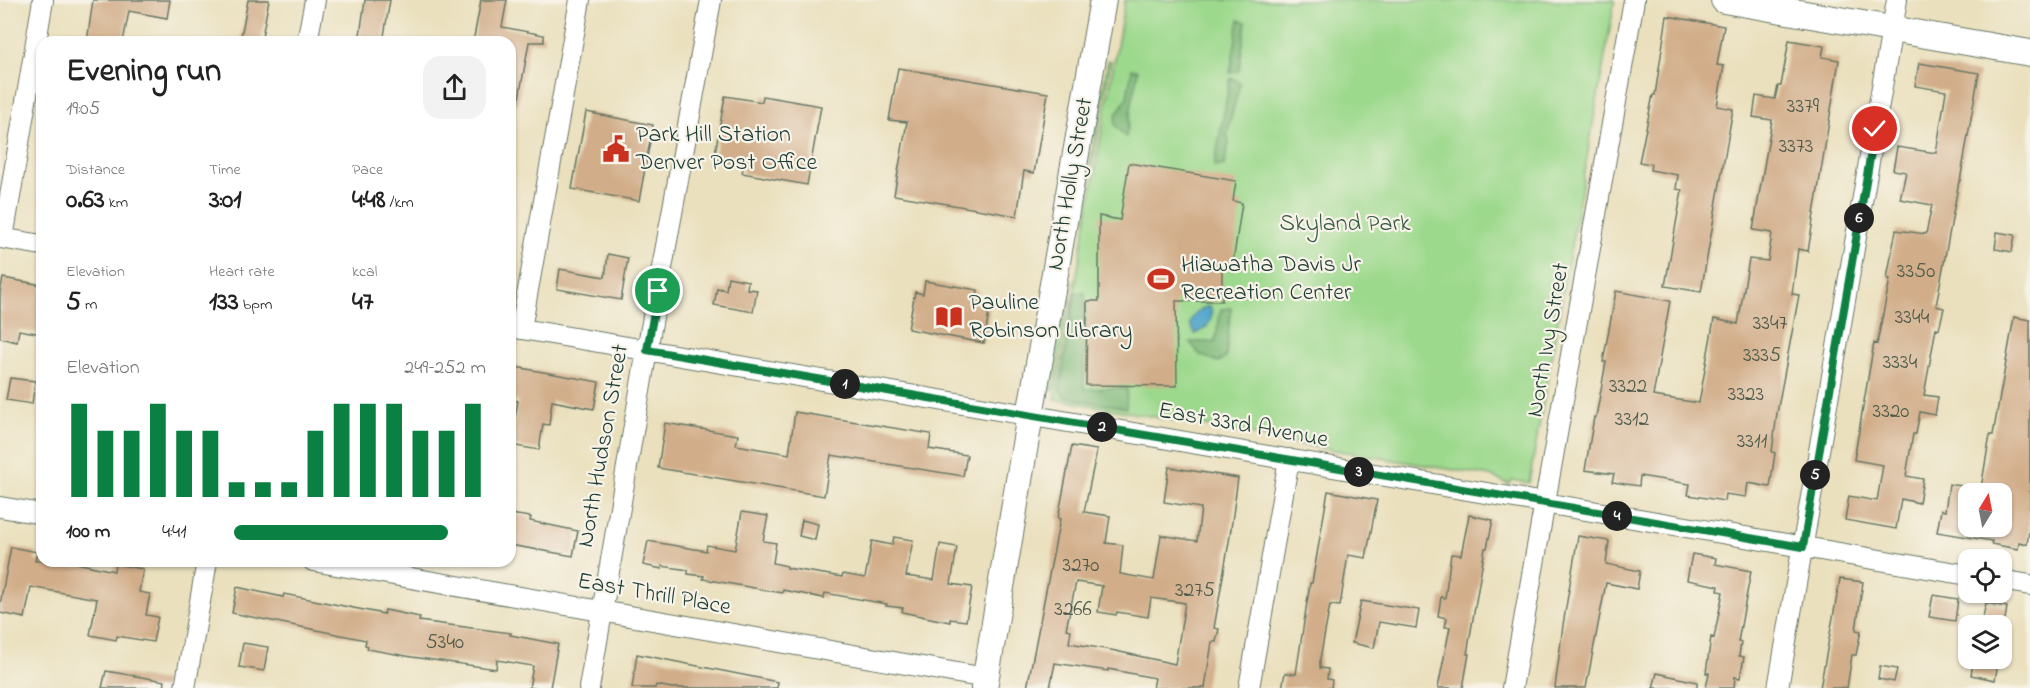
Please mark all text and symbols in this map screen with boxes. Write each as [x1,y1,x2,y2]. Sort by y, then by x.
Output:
text: Evening run [66,48,221,96]
button: share [423,56,486,119]
house number: 3379 [1787,92,1820,122]
text: 19:05 [66,95,100,124]
street label: North Holly Street [1039,95,1104,273]
pin [1849,103,1900,154]
icon: check [1858,112,1891,145]
place label: Park Hill Station Denver Post Office [635,118,817,181]
house number: 3373 [1779,132,1813,162]
public building icon: Park Hill Station Denver Post Office [601,134,631,164]
text: Distance [66,158,125,182]
text: Time [209,158,241,182]
text: Pace [352,158,383,182]
text: 0.63 [66,182,105,220]
text: 3:01 [209,182,241,220]
text: 4:48 [352,182,385,220]
text: km [105,191,128,215]
text: /km [385,191,414,215]
pin: 6 [1844,203,1874,233]
text: 6 [1855,206,1863,230]
park label: Skyland Park [1280,207,1411,243]
place label: Hiawatha Davis Jr Recreation Center [1181,248,1361,311]
house number: 3350 [1897,257,1935,287]
text: Elevation [66,260,125,284]
text: Heart rate [209,260,275,284]
text: kcal [352,260,377,284]
street label: North Ivy Street [1518,260,1581,420]
sports icon: Hiawatha Davis Jr Recreation Center [1146,264,1176,294]
pin [632,265,683,316]
icon: arrive [641,274,674,307]
text: 5 [66,284,81,322]
text: 133 [209,284,239,322]
text: 47 [352,284,373,322]
place label: Pauline Robinson Library [969,286,1132,350]
text: m [81,293,97,317]
text: bpm [239,293,272,317]
library icon: Pauline Robinson Library [934,302,964,332]
house number: 3344 [1895,303,1930,333]
house number: 3347 [1753,309,1788,339]
house number: 3335 [1743,341,1781,371]
street label: North Hudson Street [569,342,639,550]
house number: 3334 [1883,348,1918,378]
text: Elevation [66,354,140,383]
text: 249–252 m [404,354,486,383]
pin: 1 [830,369,860,399]
text: 1 [842,372,848,396]
house number: 3322 [1609,372,1647,402]
house number: 3323 [1728,380,1764,410]
street label: East 33rd Avenue [1155,394,1331,458]
house number: 3320 [1873,397,1909,427]
house number: 3312 [1615,405,1649,435]
pin: 2 [1087,412,1117,442]
text: 2 [1098,415,1106,439]
house number: 3311 [1737,427,1768,457]
pin: 3 [1344,457,1374,487]
text: 3 [1356,460,1362,484]
pin: 5 [1800,460,1830,490]
text: 5 [1810,463,1820,487]
north arrow [1958,483,2012,537]
map controls [1958,483,2012,669]
pin: 4 [1602,501,1632,531]
text: 4 [1614,504,1620,528]
text: 100 m [66,518,110,547]
text: 4:41 [162,518,187,547]
button: locate [1958,549,2012,603]
house number: 3270 [1063,551,1099,581]
street label: East Thrill Place [574,564,734,626]
house number: 3275 [1175,576,1215,606]
house number: 3266 [1054,595,1092,625]
button: layers [1958,615,2012,669]
house number: 5340 [426,628,464,658]

